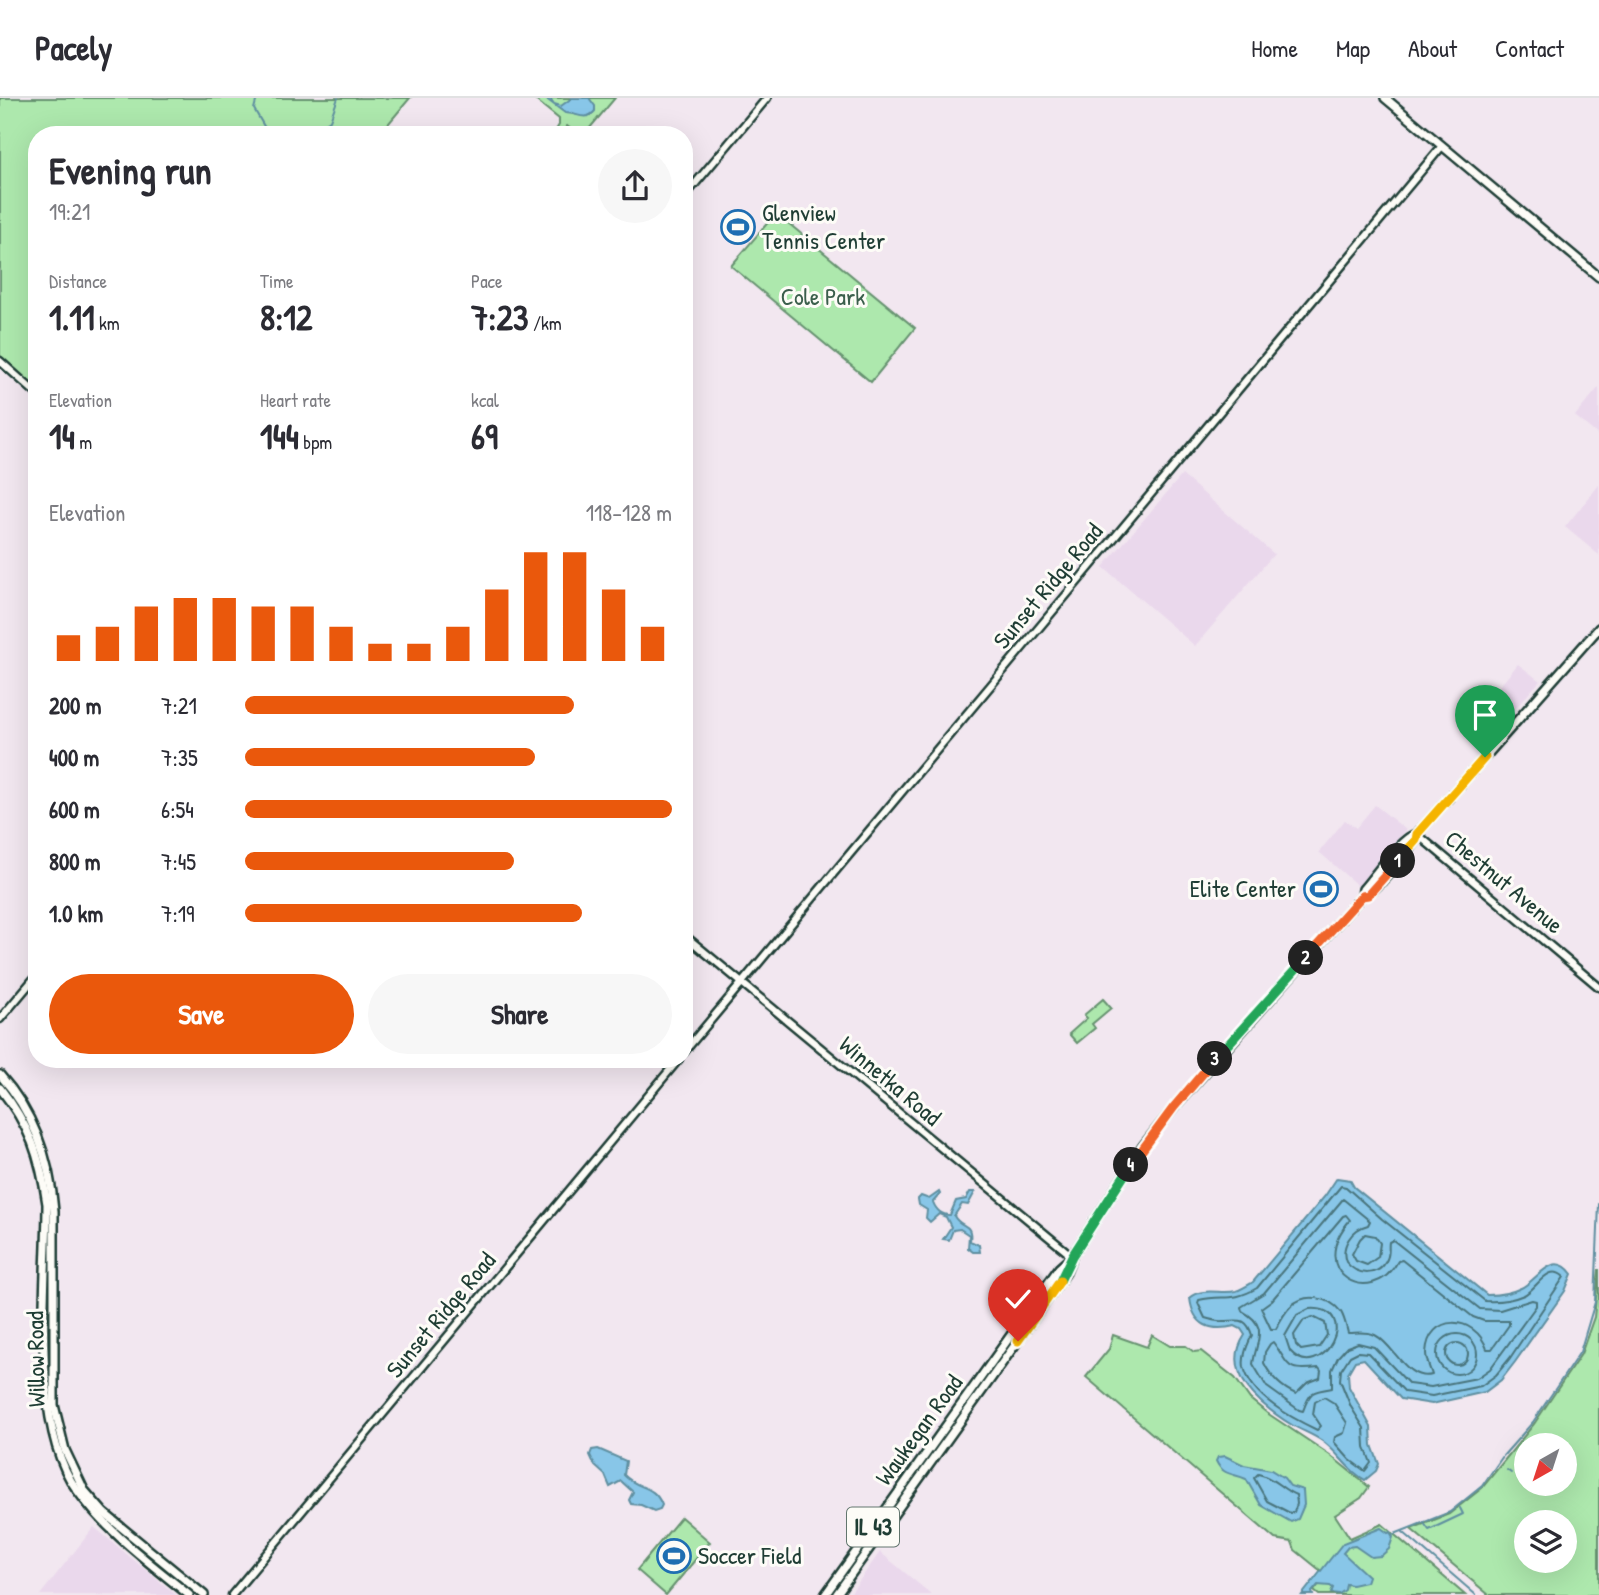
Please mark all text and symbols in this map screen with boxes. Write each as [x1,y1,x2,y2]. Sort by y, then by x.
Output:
text: Pacely [35,26,112,70]
text: Home [1251,32,1298,64]
text: Map [1336,32,1370,64]
text: About [1408,32,1457,64]
text: Contact [1495,32,1564,64]
text: Evening run [49,144,212,196]
button: share [598,149,672,223]
text: 19:21 [49,196,90,227]
place label: Glenview Tennis Center [762,196,885,256]
sports icon: Glenview Tennis Center [719,208,757,246]
text: Distance [49,268,107,294]
text: Time [260,268,294,294]
text: Pace [471,268,503,294]
park label: Cole Park [781,280,865,312]
text: 1.11 [49,294,95,341]
text: 8:12 [260,294,312,341]
text: 7:23 [471,294,529,341]
text: km [95,310,120,336]
text: /km [529,310,562,336]
text: Elevation [49,387,112,413]
text: Heart rate [260,387,331,413]
text: kcal [471,387,499,413]
text: 14 [49,413,75,460]
text: 144 [260,413,299,460]
text: 69 [471,413,498,460]
text: m [75,429,92,455]
text: bpm [299,429,332,455]
text: Elevation [49,497,125,528]
text: 118–128 m [586,497,672,528]
street label: Sunset Ridge Road [985,516,1109,655]
pin [1455,685,1515,757]
text: 200 m [49,690,101,721]
text: 7:21 [161,690,197,721]
icon: arrive [1466,696,1504,734]
text: 400 m [49,742,99,773]
text: 7:35 [161,742,198,773]
text: 600 m [49,794,100,825]
text: 6:54 [161,794,194,825]
street label: Chestnut Avenue [1439,822,1571,940]
pin: 1 [1380,844,1416,878]
text: 800 m [49,846,101,877]
text: 7:45 [161,846,196,877]
text: 1 [1394,847,1401,873]
sports icon: Elite Center [1302,870,1340,908]
place label: Elite Center [1190,872,1296,904]
text: 1.0 km [49,898,103,929]
text: 7:19 [161,898,195,929]
pin: 2 [1288,940,1324,976]
text: 2 [1301,944,1310,970]
button: Save [49,974,354,1054]
button: Share [368,974,672,1054]
street label: Winnetka Road [833,1028,948,1132]
pin: 3 [1198,1042,1232,1076]
text: 3 [1210,1045,1219,1071]
pin: 4 [1114,1148,1148,1182]
text: 4 [1127,1151,1134,1177]
street label: Sunset Ridge Road [378,1245,502,1384]
pin [988,1269,1048,1341]
icon: check [999,1280,1037,1318]
street label: Willow Road [18,1311,52,1407]
street label: Waukegan Road [867,1368,969,1491]
north arrow [1514,1433,1577,1496]
map controls [1514,1433,1577,1573]
road number: IL 43 [847,1508,899,1546]
button: layers [1514,1510,1577,1573]
sports icon: Soccer Field [655,1537,693,1575]
place label: Soccer Field [698,1539,801,1571]

